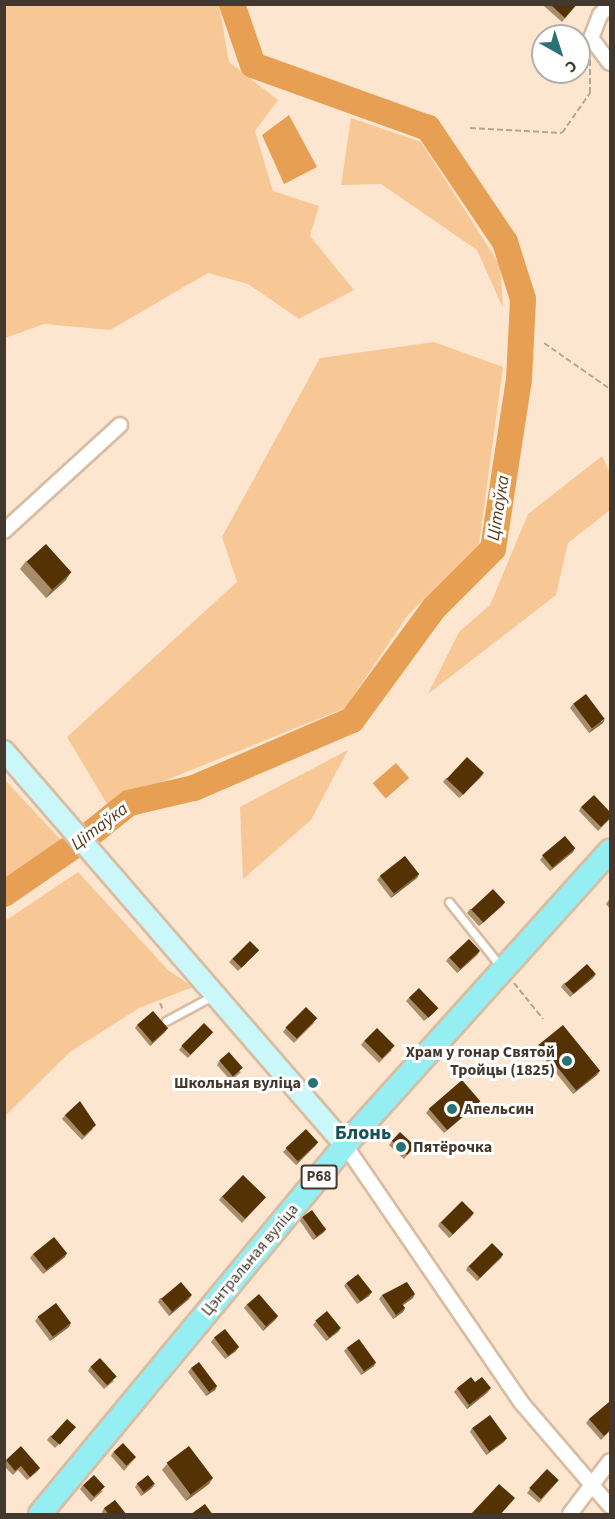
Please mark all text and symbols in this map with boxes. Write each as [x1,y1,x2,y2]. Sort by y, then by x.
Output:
north arrow [531,24,591,84]
text: С [561,55,582,78]
water label: Цітаўка [483,474,515,542]
water label: Цітаўка [67,799,133,855]
place label: Храм у гонар Святой Тройцы (1825) [406,1042,555,1080]
marker: Храм у гонар Святой Тройцы (1825) [560,1054,574,1068]
place label: Школьная вуліца [174,1073,301,1093]
marker: Школьная вуліца [306,1076,320,1090]
place label: Апельсин [464,1099,534,1119]
marker: Апельсин [445,1102,459,1116]
district label: Блонь [335,1121,391,1145]
place label: Пятёрочка [413,1137,492,1157]
marker: Пятёрочка [394,1140,408,1154]
road number: Р68 [300,1165,338,1189]
street label: Цэнтральная вуліца [197,1200,303,1320]

